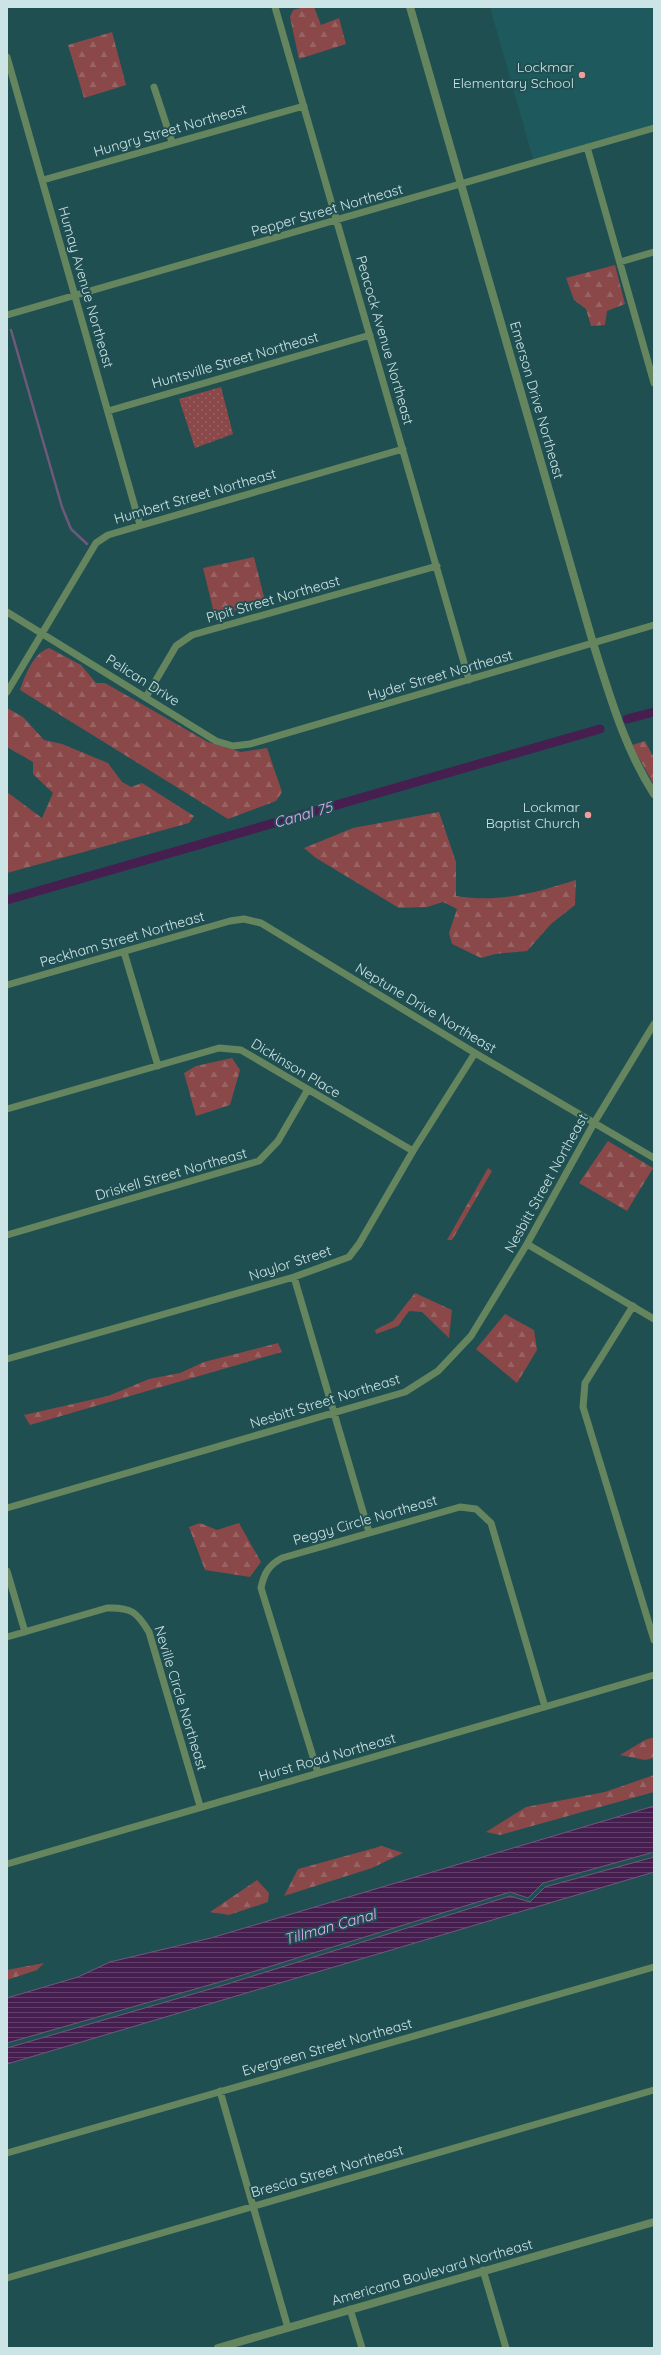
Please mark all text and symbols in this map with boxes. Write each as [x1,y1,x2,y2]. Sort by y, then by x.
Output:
place label: Lockmar Elementary School [453,58,575,92]
marker: Lockmar Elementary School [577,70,587,80]
street label: Hungry Street Northeast [91,99,249,161]
street label: Pepper Street Northeast [249,180,405,240]
street label: Humay Avenue Northeast [54,204,118,370]
street label: Peacock Avenue Northeast [352,253,418,427]
street label: Emerson Drive Northeast [506,319,568,481]
street label: Huntsville Street Northeast [149,327,321,392]
street label: Humbert Street Northeast [112,464,278,528]
street label: Pipit Street Northeast [204,571,342,627]
street label: Hyder Street Northeast [365,646,515,704]
street label: Pelican Drive [103,650,183,710]
water label: Canal 75 [271,797,336,832]
place label: Lockmar Baptist Church [486,798,581,832]
marker: Lockmar Baptist Church [583,810,593,820]
street label: Peckham Street Northeast [38,907,207,971]
street label: Neptune Drive Northeast [352,959,500,1057]
street label: Dickinson Place [248,1034,344,1102]
street label: Nesbitt Street Northeast [500,1110,592,1256]
street label: Driskell Street Northeast [93,1144,249,1204]
street label: Naylor Street [246,1241,334,1285]
street label: Nesbitt Street Northeast [248,1370,402,1432]
street label: Peggy Circle Northeast [291,1491,439,1549]
street label: Neville Circle Northeast [150,1624,212,1773]
street label: Hurst Road Northeast [256,1729,398,1785]
water label: Tillman Canal [282,1904,380,1949]
street label: Evergreen Street Northeast [240,2014,414,2080]
street label: Brescia Street Northeast [249,2141,406,2201]
street label: Americana Boulevard Northeast [329,2235,535,2309]

